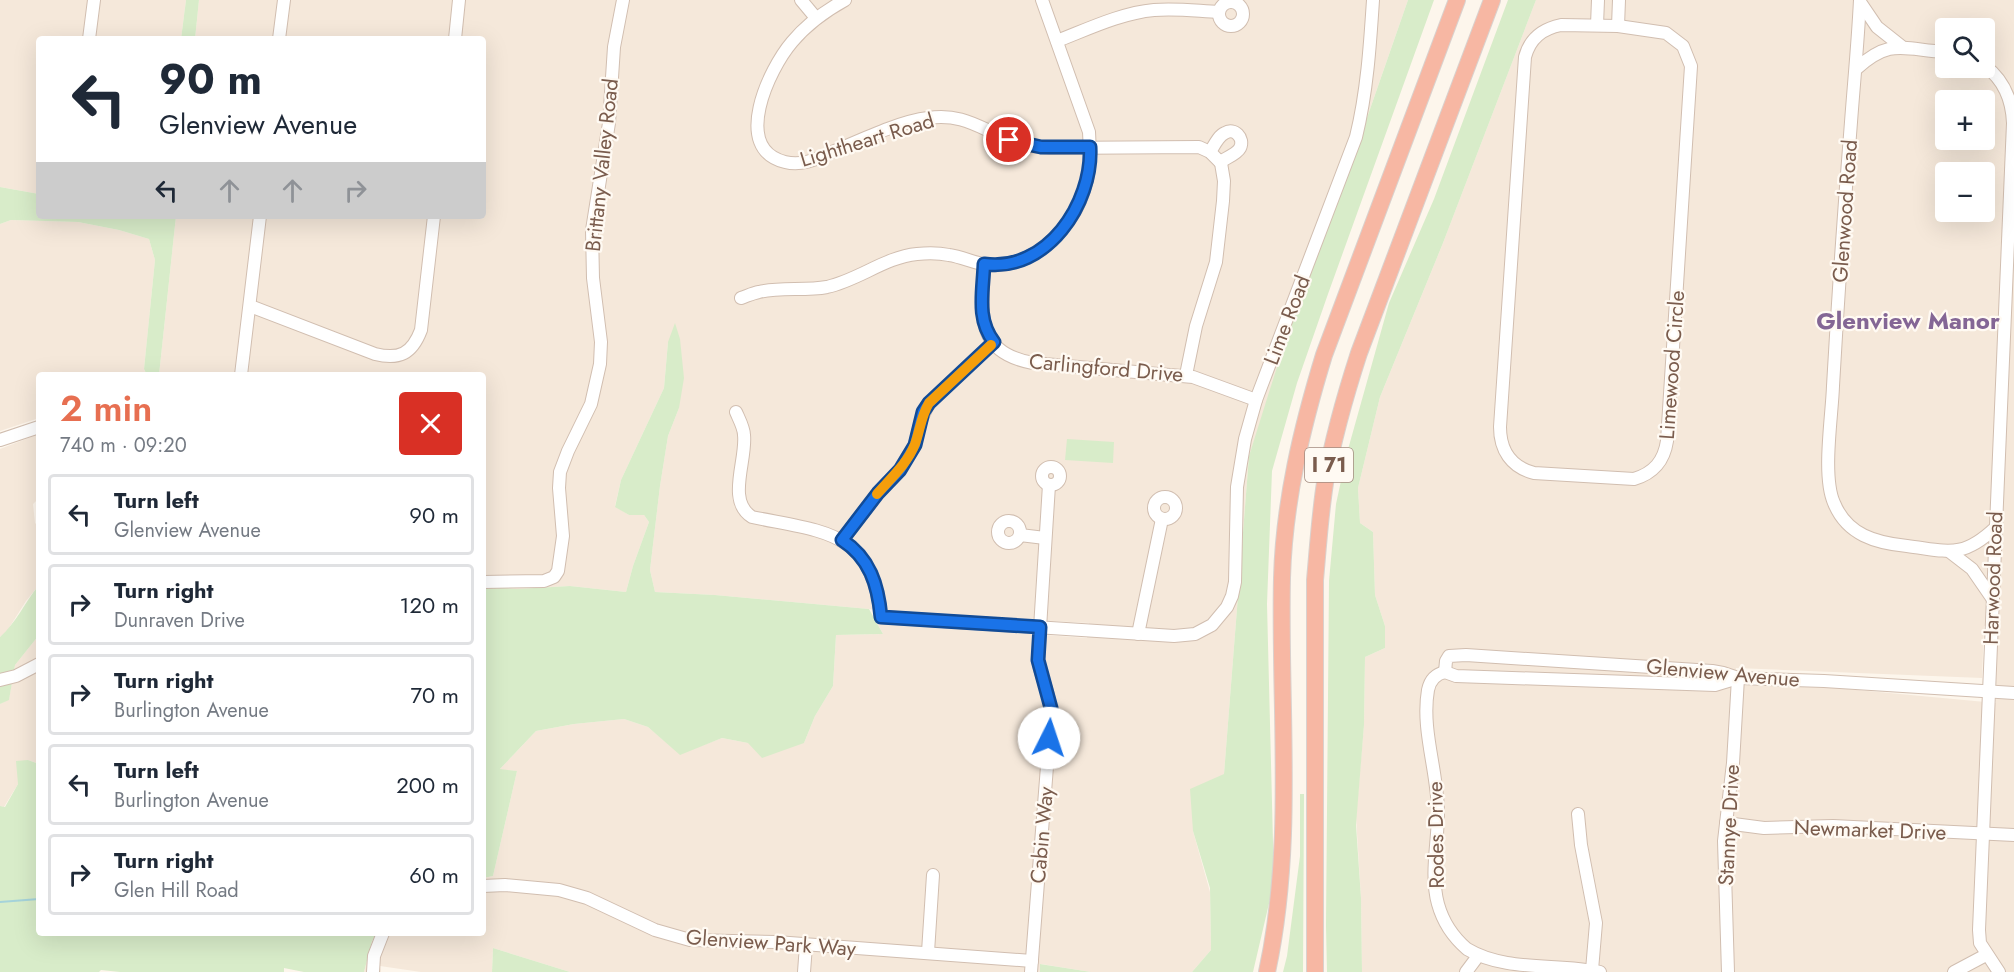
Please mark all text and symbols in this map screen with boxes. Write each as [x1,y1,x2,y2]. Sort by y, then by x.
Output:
map controls [1935,18,1995,222]
button: search [1935,18,1995,78]
text: 90 m [159,49,262,110]
icon: left [60,60,138,138]
street label: Brittany Valley Road [578,77,626,253]
button: + [1935,90,1995,150]
text: Glenview Avenue [159,105,357,144]
street label: Lightheart Road [796,105,938,175]
pin [983,114,1034,165]
icon: arrive [992,123,1025,156]
street label: Glenwood Road [1825,138,1865,284]
button: − [1935,162,1995,222]
icon: left [150,174,183,207]
icon: ahead [213,174,246,207]
icon: ahead [276,174,309,207]
icon: right [339,174,372,207]
street label: Lime Road [1256,271,1318,369]
street label: Limewood Circle [1652,289,1692,441]
district label: Glenview Manor [1816,303,2000,338]
street label: Carlingford Drive [1028,346,1184,390]
text: 2 min [60,382,152,434]
button: close [399,392,462,455]
text: 740 m · 09:20 [60,431,187,460]
road number: I 71 [1305,448,1353,482]
text: Turn left [114,484,199,516]
icon: left [63,498,96,531]
text: 90 m [409,499,459,531]
street label: Harwood Road [1976,511,2010,645]
text: Glenview Avenue [114,516,261,545]
text: Turn right [114,574,214,606]
icon: right [63,588,96,621]
text: 120 m [400,589,459,621]
text: Dunraven Drive [114,606,245,635]
street label: Glenview Avenue [1645,651,1801,695]
text: Turn right [114,664,214,696]
icon: right [63,678,96,711]
text: 70 m [410,679,459,711]
text: Burlington Avenue [114,696,269,725]
position arrow [1017,706,1081,770]
text: Turn left [114,754,199,786]
street label: Stannye Drive [1711,763,1747,886]
icon: left [63,768,96,801]
text: 200 m [396,769,459,801]
street label: Rodes Drive [1420,781,1452,889]
street label: Cabin Way [1023,785,1061,885]
text: Burlington Avenue [114,786,269,815]
street label: Newmarket Drive [1793,812,1947,848]
text: Turn right [114,844,214,876]
icon: right [63,858,96,891]
text: 60 m [409,859,459,891]
text: Glen Hill Road [114,876,239,905]
street label: Glenview Park Way [685,922,858,964]

